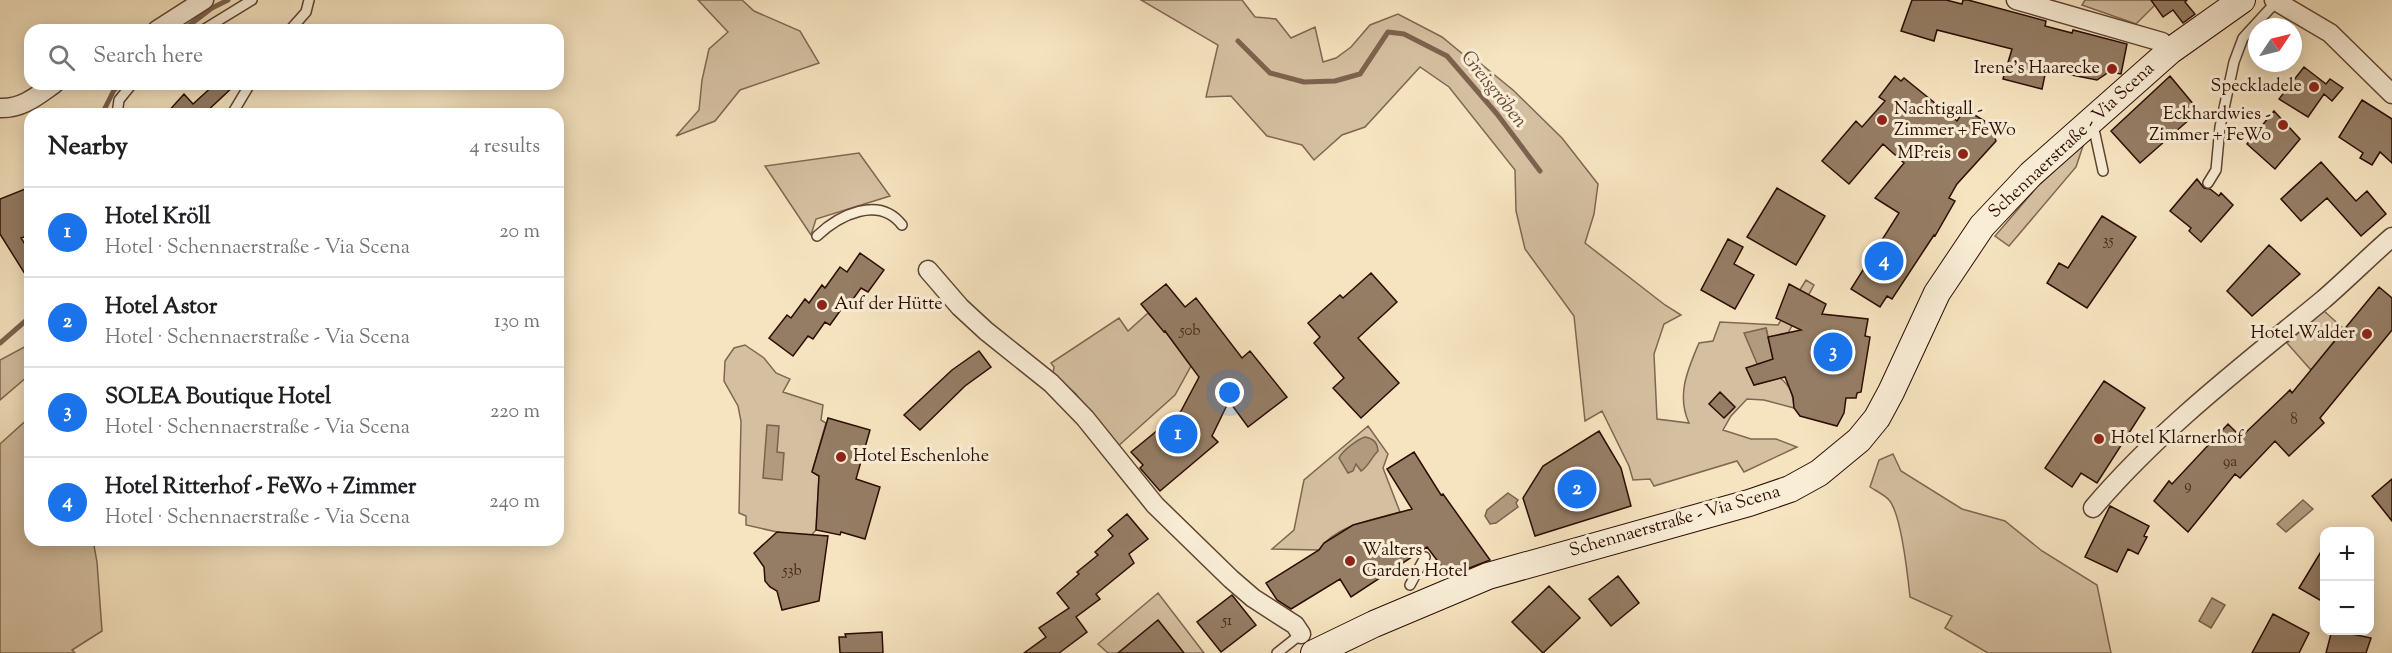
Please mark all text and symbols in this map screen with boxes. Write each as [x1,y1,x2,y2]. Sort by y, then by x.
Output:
north arrow [2248,18,2302,72]
search box [24,24,564,90]
icon: search [45,41,78,74]
text: Search here [93,41,203,73]
water label: Greisgröben [1453,45,1534,135]
place label: Irene's Haarecke [1974,56,2100,82]
street label: Schennaerstraße - Via Scena [1983,57,2161,225]
marker: Irene's Haarecke [2105,62,2119,76]
place label: Speckladele [2210,74,2302,100]
marker: Speckladele [2307,80,2321,94]
place label: Nachtigall - Zimmer + FeWo [1894,97,2016,144]
place label: Eckhardwies - Zimmer + FeWo [2149,102,2271,149]
marker: Nachtigall - Zimmer + FeWo [1875,113,1889,127]
marker: Eckhardwies - Zimmer + FeWo [2276,118,2290,132]
text: Nearby [48,129,128,166]
text: 4 results [469,133,540,162]
place label: MPreis [1897,141,1951,167]
marker: MPreis [1956,147,1970,161]
text: Hotel Kröll [105,202,211,234]
text: 1 [64,218,71,247]
text: 20 m [499,218,540,247]
house number: 35 [2102,231,2114,252]
text: Hotel · Schennaerstraße - Via Scena [105,234,410,263]
pin: 4 [1864,238,1904,284]
text: Hotel Astor [105,292,217,324]
place label: Auf der Hütte [834,292,943,318]
marker: Auf der Hütte [815,298,829,312]
text: 2 [63,308,72,337]
text: 130 m [494,308,540,337]
house number: 50b [1178,321,1201,342]
place label: Hotel Walder [2250,321,2355,347]
text: Hotel · Schennaerstraße - Via Scena [105,324,410,353]
marker: Hotel Walder [2360,327,2374,341]
pin: 3 [1814,330,1852,374]
your location [1215,378,1244,407]
text: SOLEA Boutique Hotel [105,382,331,414]
text: 3 [63,398,72,427]
text: 220 m [490,398,540,427]
house number: 8 [2290,410,2298,431]
pin: 1 [1158,412,1198,456]
text: Hotel · Schennaerstraße - Via Scena [105,414,410,443]
place label: Hotel Klarnerhof [2111,426,2244,452]
marker: Hotel Klarnerhof [2092,432,2106,446]
place label: Hotel Eschenlohe [853,444,989,470]
marker: Hotel Eschenlohe [834,450,848,464]
house number: 9a [2223,452,2237,473]
pin: 2 [1558,466,1596,512]
text: Hotel Ritterhof - FeWo + Zimmer [105,472,416,504]
house number: 9 [2184,476,2192,497]
street label: Schennaerstraße - Via Scena [1566,479,1784,565]
text: 4 [62,488,73,517]
text: 240 m [489,488,540,517]
text: Hotel · Schennaerstraße - Via Scena [105,504,410,533]
map controls [2320,527,2374,635]
button: + [2320,527,2374,581]
place label: Walters Garden Hotel [1362,538,1468,585]
marker: Walters Garden Hotel [1343,554,1357,568]
house number: 53b [781,561,802,582]
button: − [2320,581,2374,635]
house number: 51 [1221,611,1232,632]

